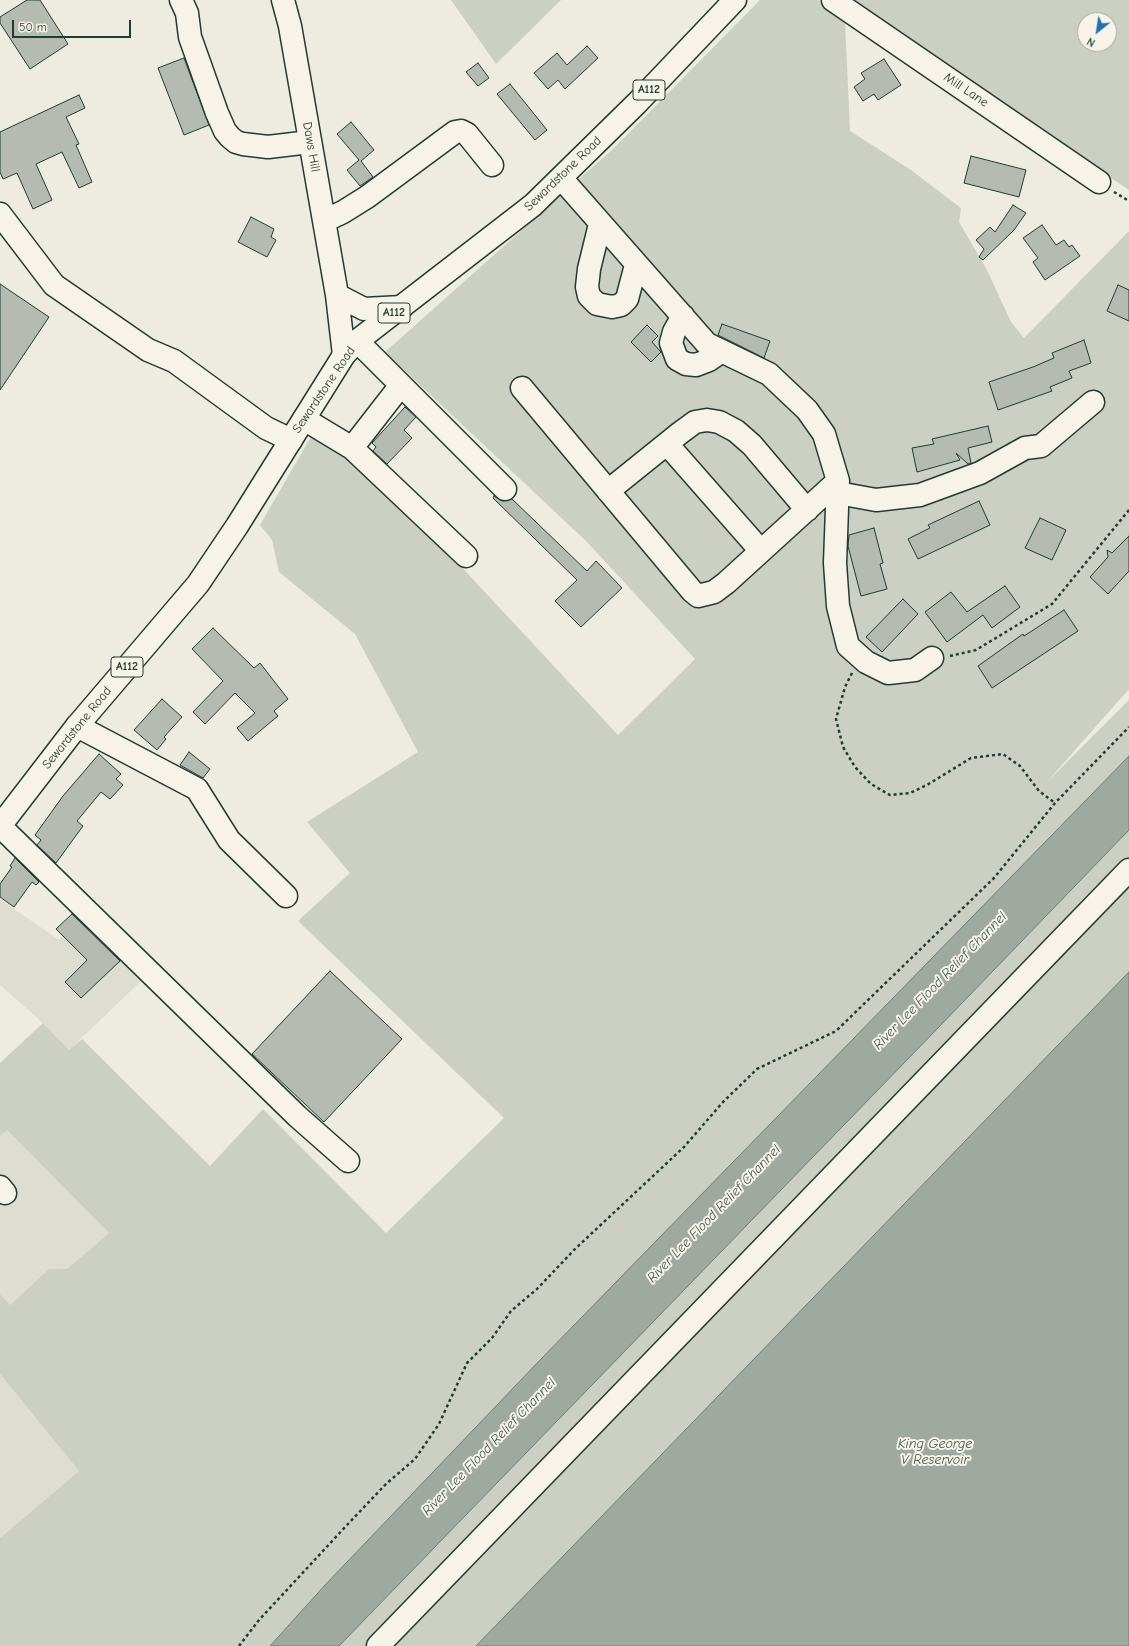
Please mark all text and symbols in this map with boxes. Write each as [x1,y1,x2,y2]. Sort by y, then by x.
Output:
scale bar [14,12,133,38]
north arrow [1077,12,1117,52]
text: 50 m [19,20,47,34]
text: N [1085,35,1098,49]
street label: Mill Lane [941,69,991,111]
road number: A112 [633,80,665,100]
street label: Daws Hill [299,121,323,173]
street label: Sewardstone Road [521,133,605,215]
road number: A112 [378,303,410,323]
street label: Sewardstone Road [289,344,359,436]
road number: A112 [111,657,143,677]
street label: Sewardstone Road [39,684,115,772]
water label: River Lee Flood Relief Channel [870,909,1010,1053]
water label: River Lee Flood Relief Channel [644,1142,784,1286]
water label: River Lee Flood Relief Channel [419,1375,559,1519]
water label: King George V Reservoir [898,1436,972,1468]

